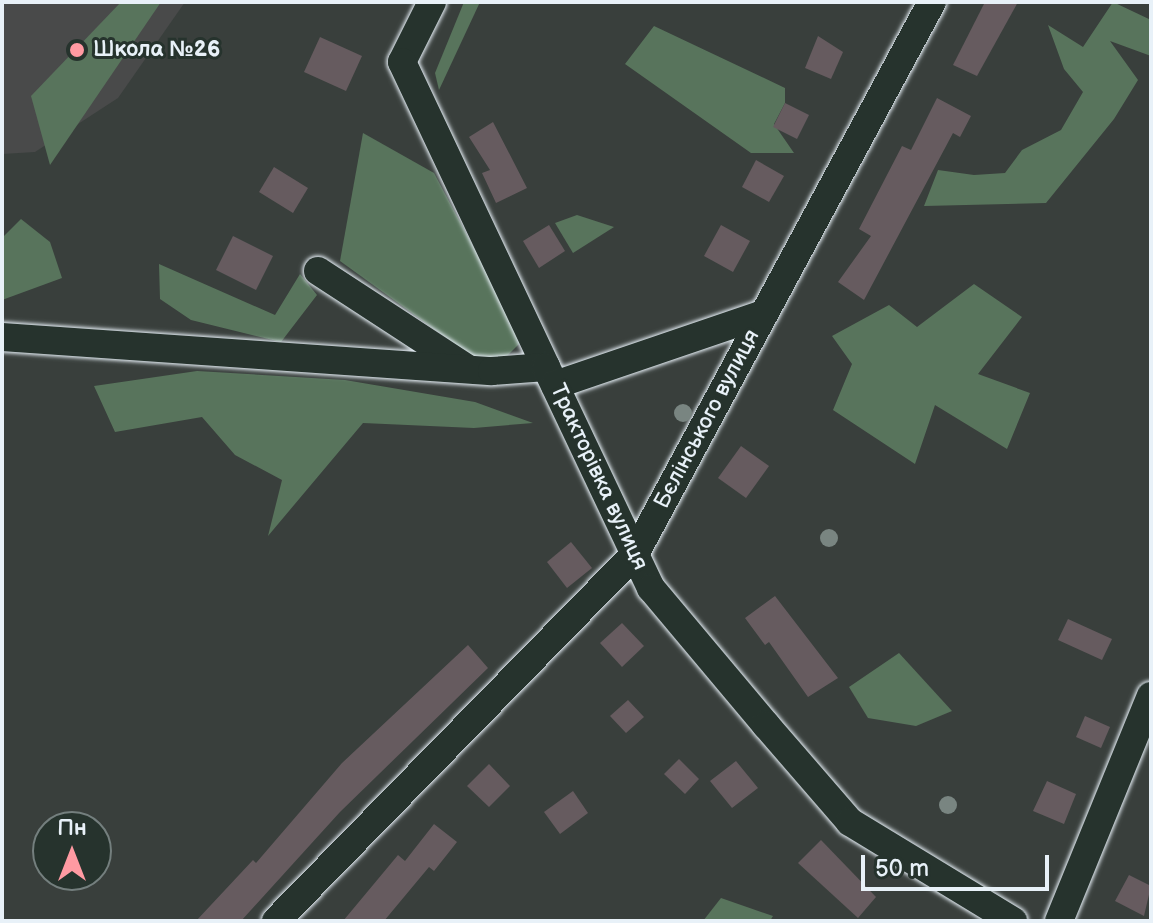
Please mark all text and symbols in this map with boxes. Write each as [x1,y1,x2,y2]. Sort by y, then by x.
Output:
place label: Школа №26 [93,37,220,63]
marker: Школа №26 [68,41,86,59]
street label: Бєлінського вулиця [649,325,765,513]
street label: Тракторівка вулиця [544,380,654,574]
north arrow [32,811,112,891]
text: Пн [57,815,87,842]
scale bar [865,839,1053,889]
text: 50 m [875,854,929,883]

